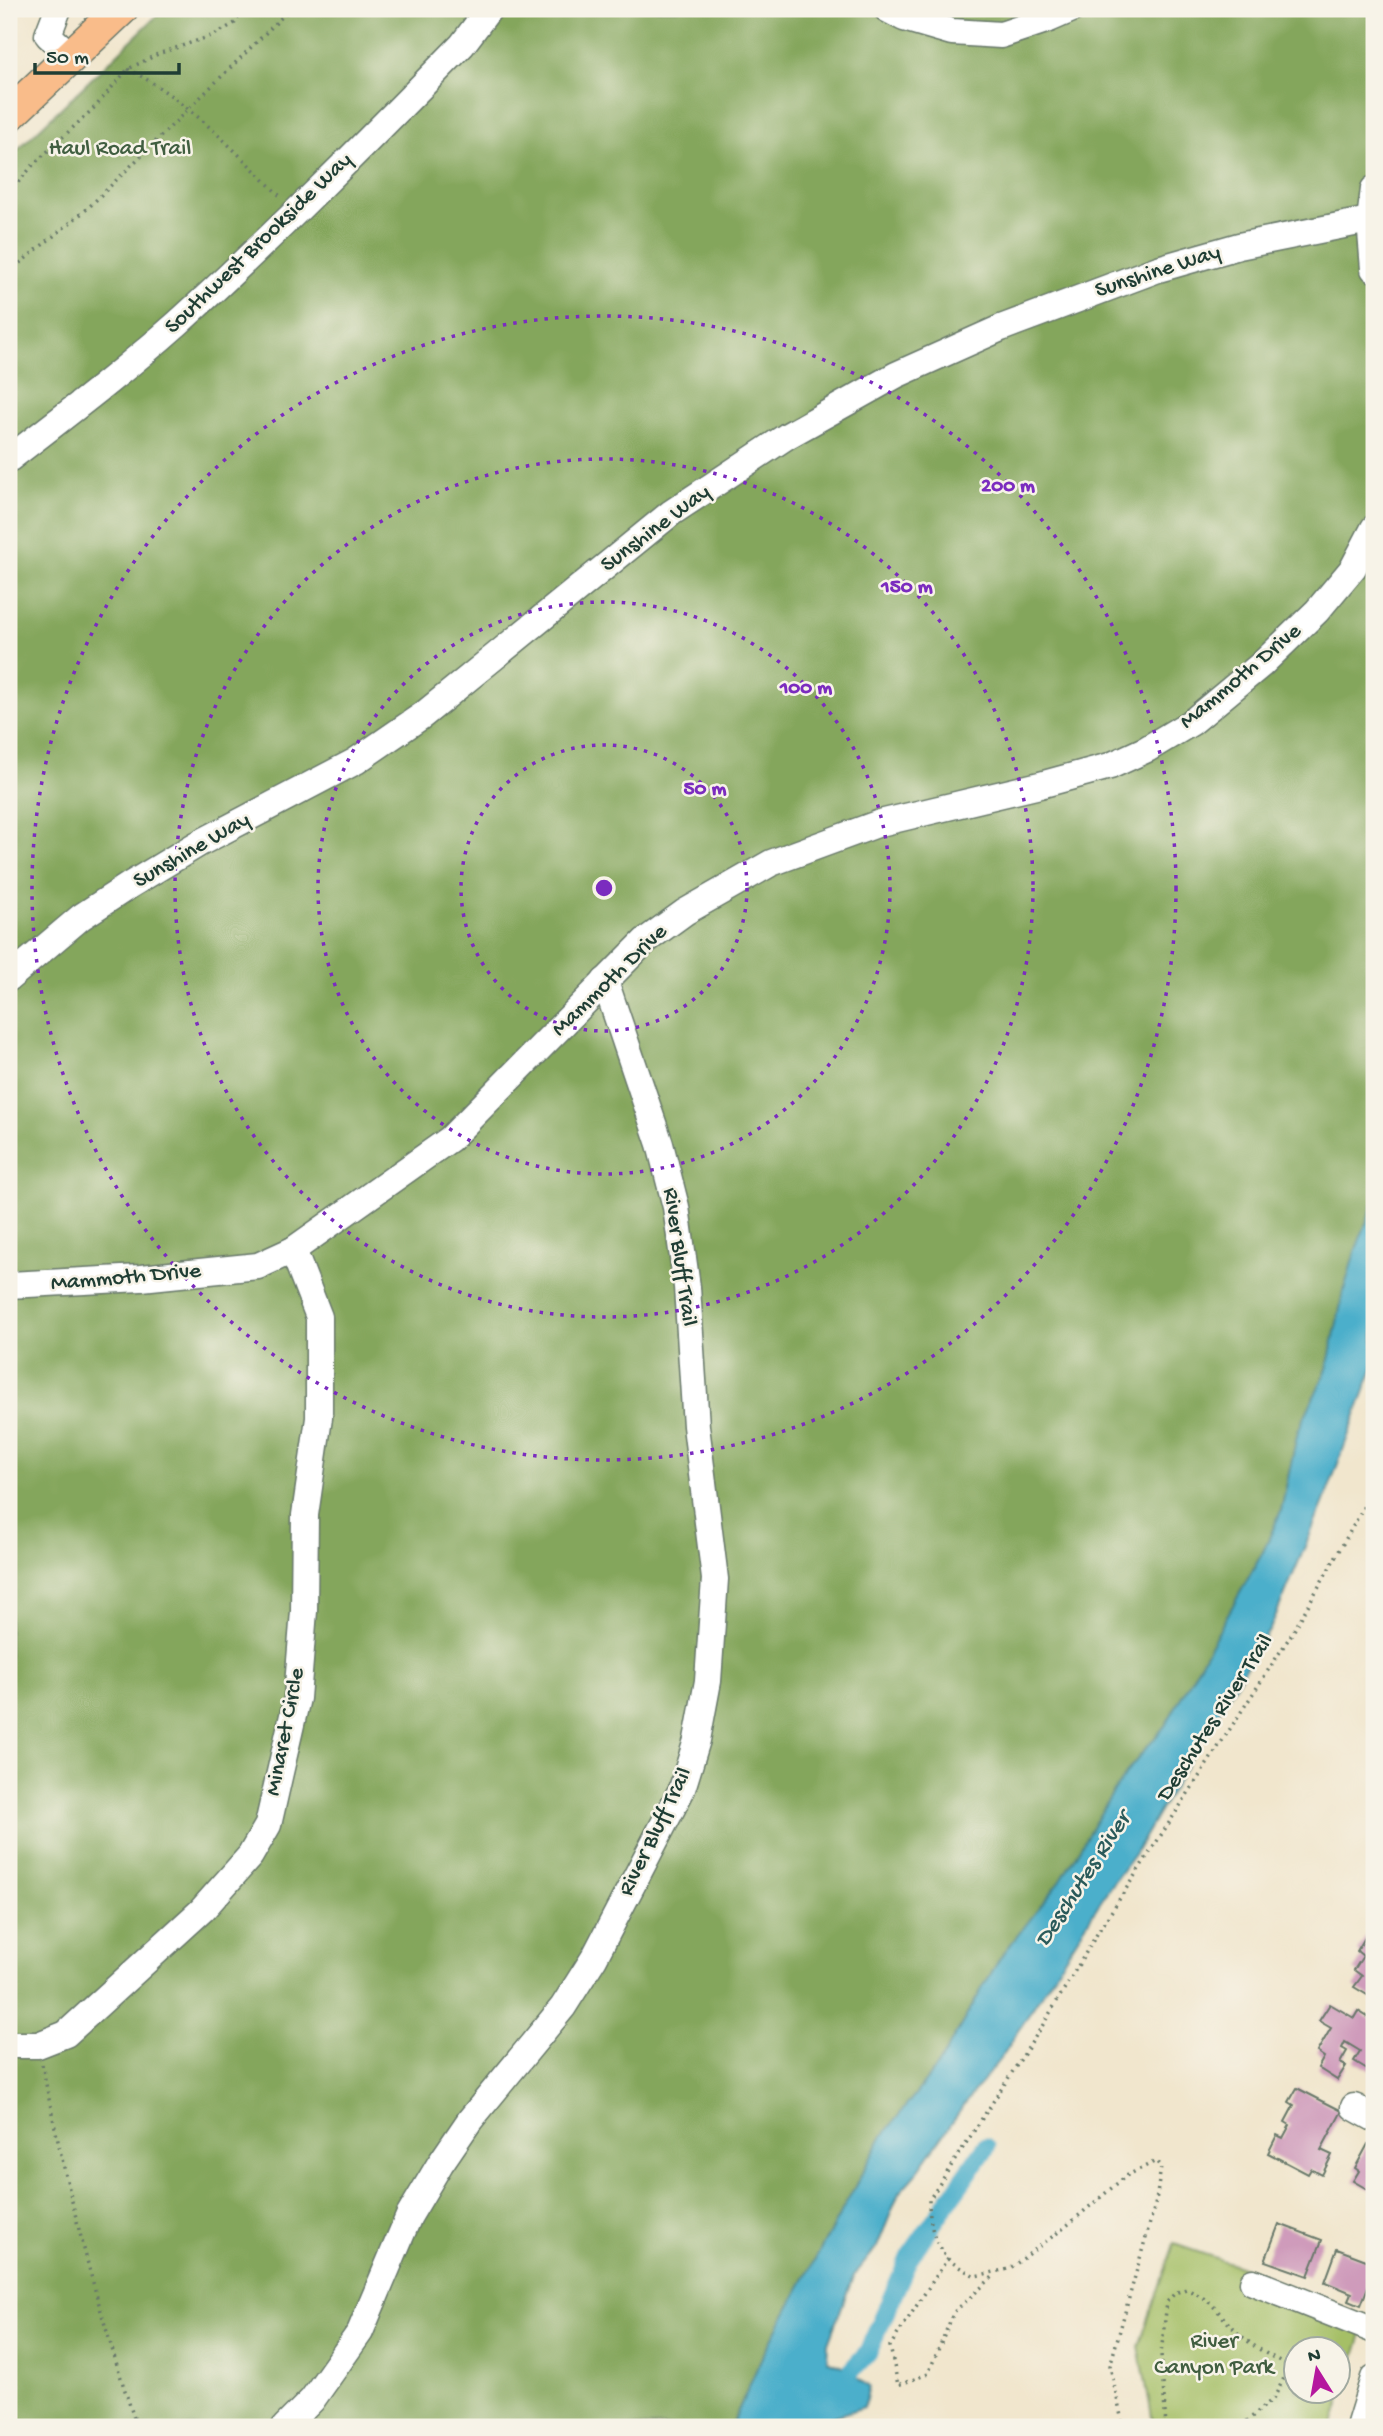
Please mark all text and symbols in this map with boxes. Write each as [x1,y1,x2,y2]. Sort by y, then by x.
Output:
scale bar [35,32,178,76]
text: 50 m [46,47,89,72]
park label: Haul Road Trail [49,136,191,163]
street label: Southwest Brookside Way [160,147,358,341]
street label: Sunshine Way [1092,239,1224,305]
text: 200 m [981,475,1035,500]
street label: Sunshine Way [596,479,716,579]
text: 150 m [880,576,933,601]
street label: Mammoth Drive [1175,618,1308,736]
text: 100 m [779,677,832,702]
text: 50 m [684,778,727,803]
street label: Sunshine Way [129,807,255,895]
centre of rings [592,876,616,900]
street label: Mammoth Drive [546,918,674,1043]
street label: River Bluff Trail [656,1186,702,1328]
street label: Mammoth Drive [50,1258,203,1298]
street label: Deschutes River Trail [1151,1629,1280,1808]
street label: Minaret Circle [260,1665,312,1798]
street label: River Bluff Trail [613,1763,699,1901]
water label: Deschutes River [1030,1803,1141,1953]
park label: River Canyon Park [1154,2329,1277,2382]
north arrow [1282,2334,1352,2404]
text: N [1306,2344,1323,2369]

